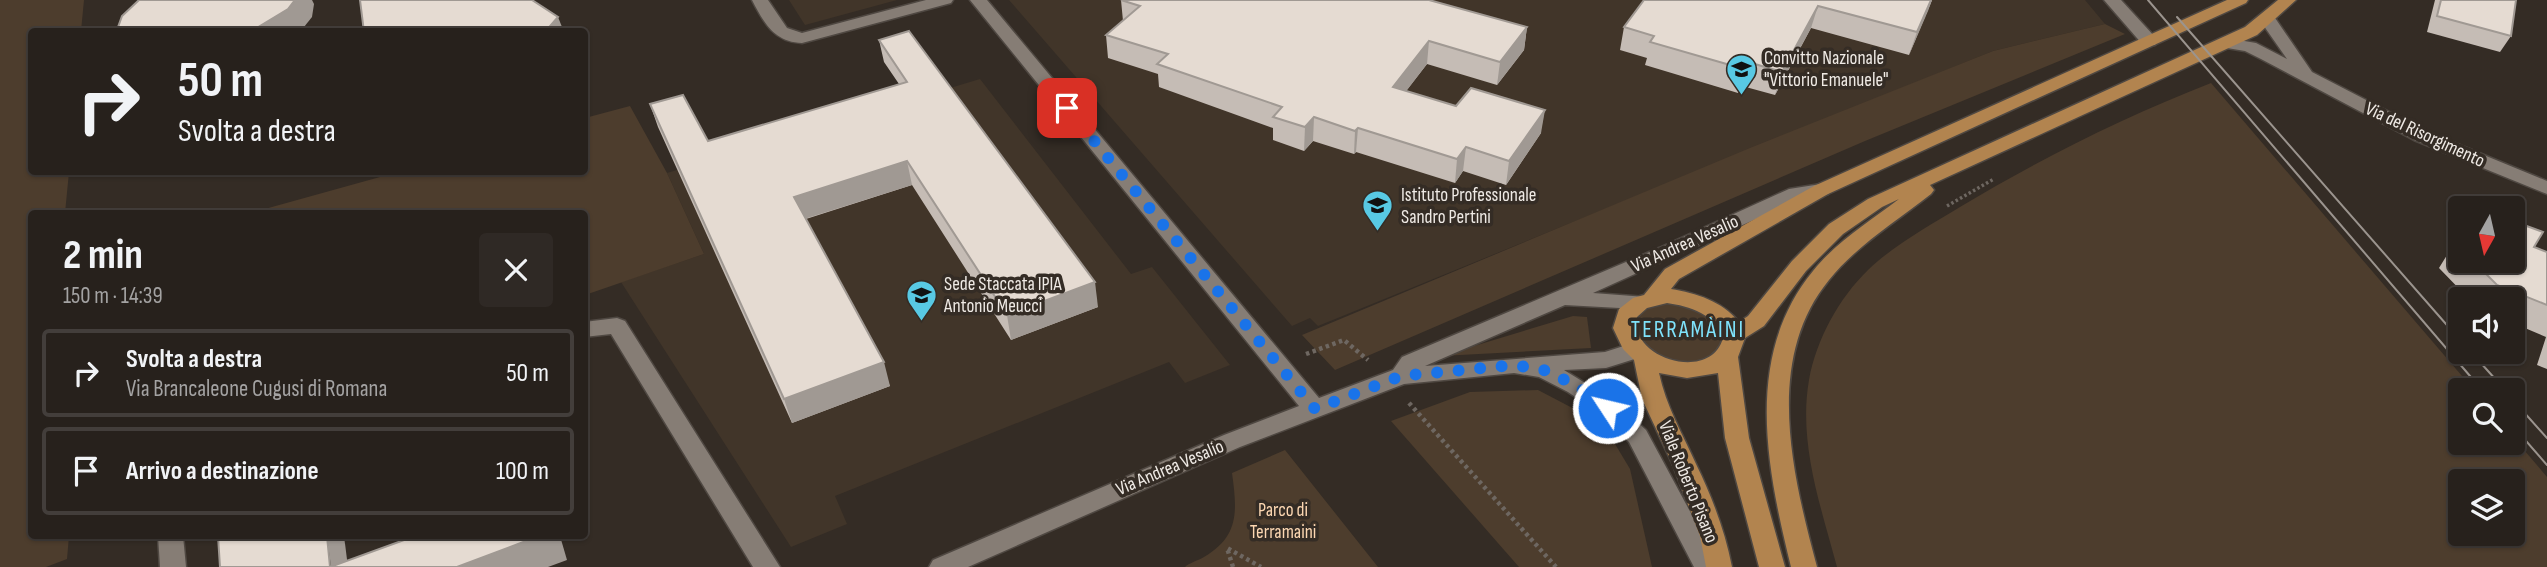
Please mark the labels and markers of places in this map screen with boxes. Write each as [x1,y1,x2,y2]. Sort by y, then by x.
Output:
place label: Convitto Nazionale "Vittorio Emanuele" [1764,47,1889,92]
school or university icon: Convitto Nazionale "Vittorio Emanuele" [1724,52,1758,96]
pin [1037,78,1097,138]
place label: Istituto Professionale Sandro Pertini [1401,184,1536,229]
school or university icon: Istituto Professionale Sandro Pertini [1361,189,1395,233]
place label: Sede Staccata IPIA Antonio Meucci [943,273,1062,318]
school or university icon: Sede Staccata IPIA Antonio Meucci [904,278,938,322]

